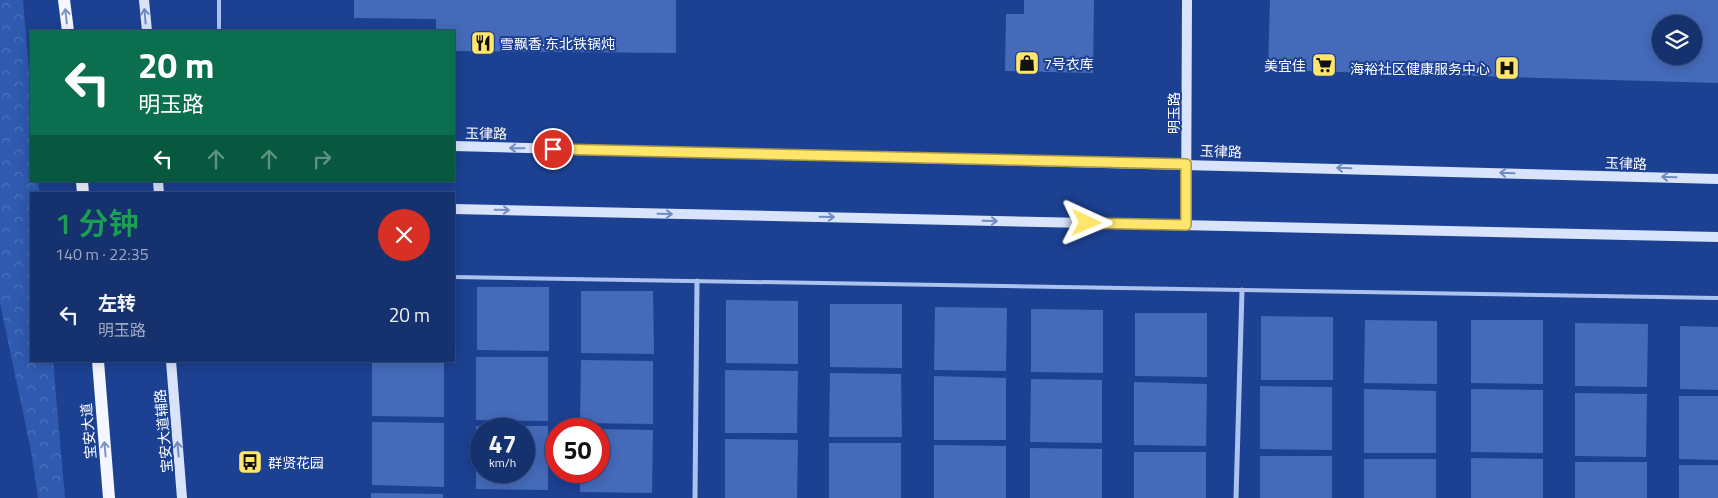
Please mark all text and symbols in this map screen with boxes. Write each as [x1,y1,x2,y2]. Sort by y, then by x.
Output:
one-way arrow [61,8,71,24]
one-way arrow [141,8,150,24]
map controls [1652,15,1702,65]
button: layers [1652,15,1702,65]
restaurant icon: 雪飘香·东北铁锅炖 [470,30,496,56]
place label: 雪飘香·东北铁锅炖 [500,33,615,54]
text: 20 m [138,38,214,92]
icon: left [55,50,120,115]
shop icon: 7号衣库 [1014,50,1040,76]
supermarket icon: 美宜佳 [1311,52,1337,78]
place label: 7号衣库 [1044,53,1094,74]
place label: 美宜佳 [1264,55,1306,76]
hospital icon: 海裕社区健康服务中心 [1494,55,1520,81]
place label: 海裕社区健康服务中心 [1350,58,1490,79]
text: 明玉路 [138,87,204,121]
street label: 明玉路 [1163,92,1184,134]
street label: 玉律路 [465,122,507,144]
pin [532,128,574,170]
icon: arrive [539,135,567,163]
street label: 玉律路 [1200,140,1242,162]
one-way arrow [509,143,526,153]
icon: left [149,145,177,173]
icon: ahead [202,145,230,173]
icon: ahead [255,145,283,173]
icon: right [308,145,336,173]
street label: 玉律路 [1605,152,1647,174]
one-way arrow [1337,164,1353,173]
one-way arrow [1499,168,1516,178]
one-way arrow [1662,173,1678,182]
position arrow [1060,196,1112,248]
text: 1 分钟 [55,200,138,246]
one-way arrow [494,205,510,215]
button: close [378,209,430,261]
one-way arrow [656,209,673,219]
one-way arrow [819,213,835,222]
one-way arrow [982,216,998,226]
text: 140 m · 22:35 [55,242,149,266]
text: 左转 [98,288,136,317]
text: 20 m [389,300,430,329]
icon: left [55,301,83,329]
text: 明玉路 [98,318,146,342]
street label: 宝安大道辅路 [149,388,177,474]
street label: 宝安大道 [75,402,101,460]
speed limit sign: 50 [545,418,610,483]
text: 47 [488,425,517,463]
one-way arrow [100,442,110,458]
one-way arrow [174,442,183,458]
bus stop icon: 群贤花园 [237,449,263,475]
place label: 群贤花园 [268,452,324,473]
text: km/h [489,453,516,472]

